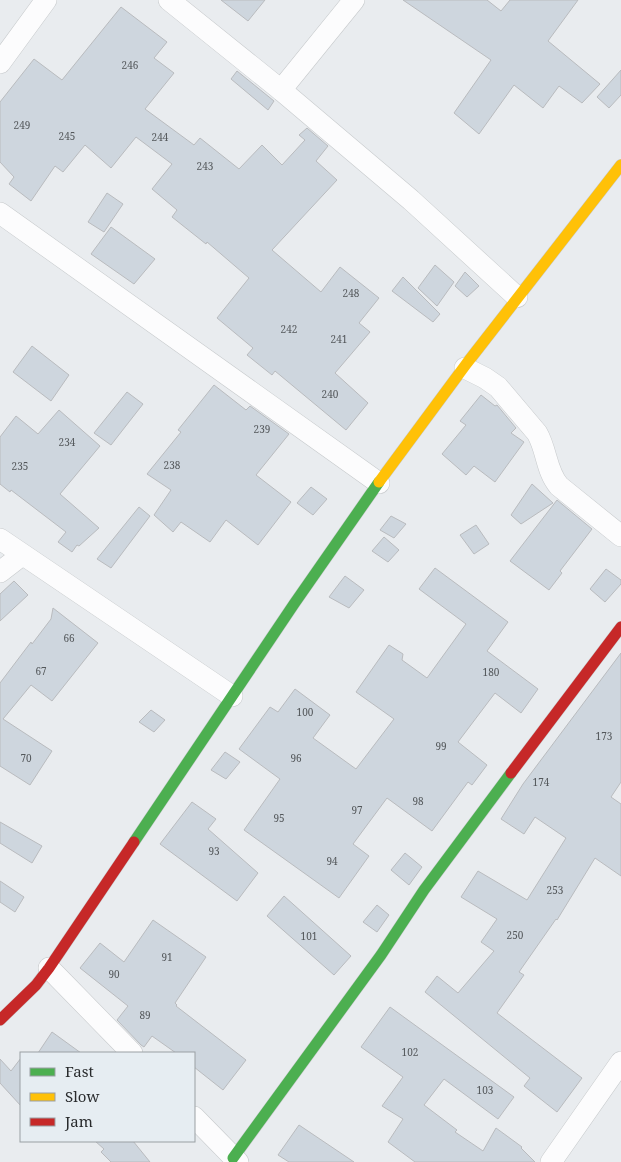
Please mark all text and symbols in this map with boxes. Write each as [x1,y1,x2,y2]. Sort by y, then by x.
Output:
house number: 246 [122,58,139,72]
house number: 249 [14,118,30,132]
house number: 245 [59,129,75,143]
house number: 244 [152,130,169,144]
house number: 243 [197,159,214,173]
house number: 248 [343,286,360,300]
house number: 242 [281,322,297,336]
house number: 241 [331,332,347,346]
house number: 240 [322,387,339,401]
house number: 239 [254,422,270,436]
house number: 234 [59,435,76,449]
house number: 238 [164,458,181,472]
house number: 235 [12,459,28,473]
house number: 66 [63,631,75,645]
house number: 67 [35,664,47,678]
house number: 180 [483,665,500,679]
house number: 100 [297,705,314,719]
house number: 173 [596,729,613,743]
house number: 99 [435,739,447,753]
house number: 70 [20,751,32,765]
house number: 96 [290,751,302,765]
house number: 174 [533,775,550,789]
house number: 98 [412,794,424,808]
house number: 97 [351,803,363,817]
house number: 95 [273,811,285,825]
house number: 93 [208,844,220,858]
house number: 94 [326,854,338,868]
house number: 253 [547,883,564,897]
house number: 250 [507,928,524,942]
house number: 101 [301,929,317,943]
house number: 91 [161,950,173,964]
house number: 90 [108,967,120,981]
house number: 89 [139,1008,151,1022]
house number: 102 [402,1045,418,1059]
legend [20,1052,195,1142]
text: Fast [65,1061,94,1081]
house number: 103 [477,1083,494,1097]
text: Slow [65,1086,99,1106]
text: Jam [64,1111,93,1131]

